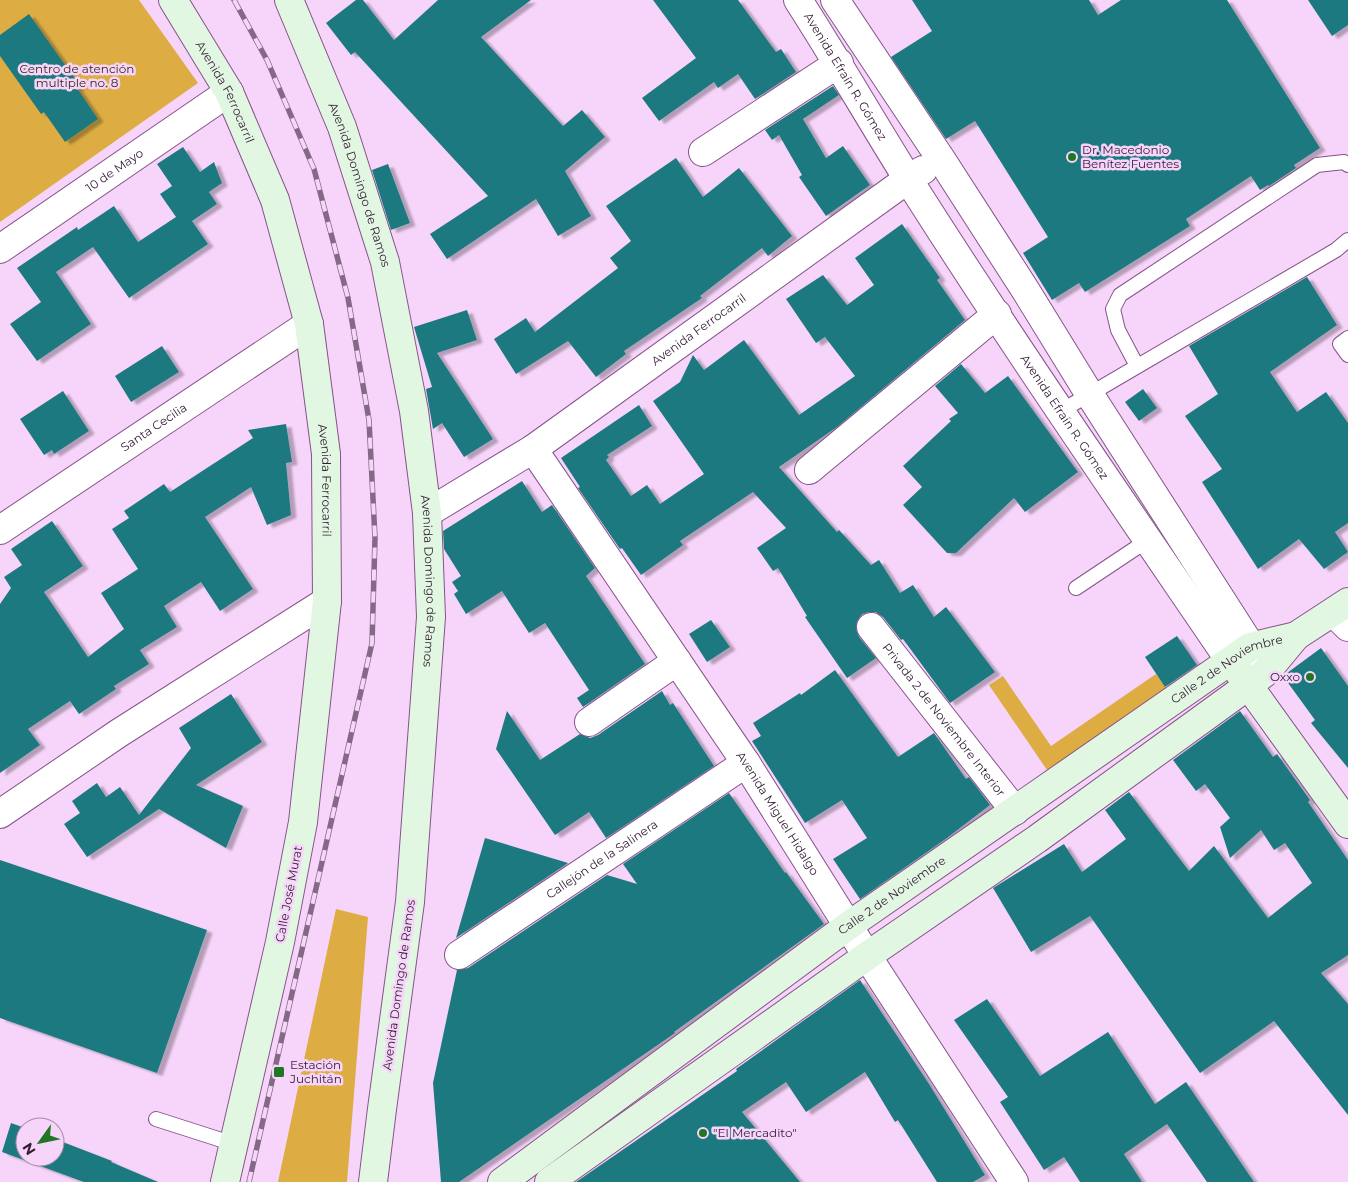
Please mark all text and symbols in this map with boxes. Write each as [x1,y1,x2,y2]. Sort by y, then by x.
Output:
street label: Avenida Efraín R. Gómez [801,10,890,143]
street label: Avenida Ferrocarril [193,38,258,145]
park label: Centro de atención multiple no. 8 [20,61,134,90]
street label: Avenida Domingo de Ramos [326,100,394,268]
place label: Dr. Macedonio Benítez Fuentes [1082,142,1179,171]
street label: 10 de Mayo [83,145,146,195]
marker: Dr. Macedonio Benítez Fuentes [1066,151,1078,163]
street label: Avenida Ferrocarril [648,290,749,368]
street label: Avenida Efraín R. Gómez [1018,352,1112,482]
street label: Santa Cecilia [118,400,190,454]
street label: Avenida Ferrocarril [315,423,335,537]
street label: Avenida Domingo de Ramos [418,494,439,668]
street label: Calle 2 de Noviembre [1168,632,1284,707]
street label: Privada 2 de Noviembre Interior [879,640,1009,799]
place label: Oxxo [1270,669,1300,684]
marker: Oxxo [1304,671,1316,683]
street label: Avenida Miguel Hidalgo [733,748,823,878]
street label: Callejón de la Salinera [543,816,660,902]
street label: Calle José Murat [272,844,305,943]
street label: Calle 2 de Noviembre [835,852,949,938]
street label: Avenida Domingo de Ramos [379,898,418,1071]
place label: Estación Juchitán [289,1057,342,1086]
marker: Estación Juchitán [272,1065,286,1079]
north arrow [15,1117,65,1167]
place label: "El Mercadito" [713,1125,797,1140]
marker: "El Mercadito" [697,1127,709,1139]
text: N [18,1139,40,1159]

